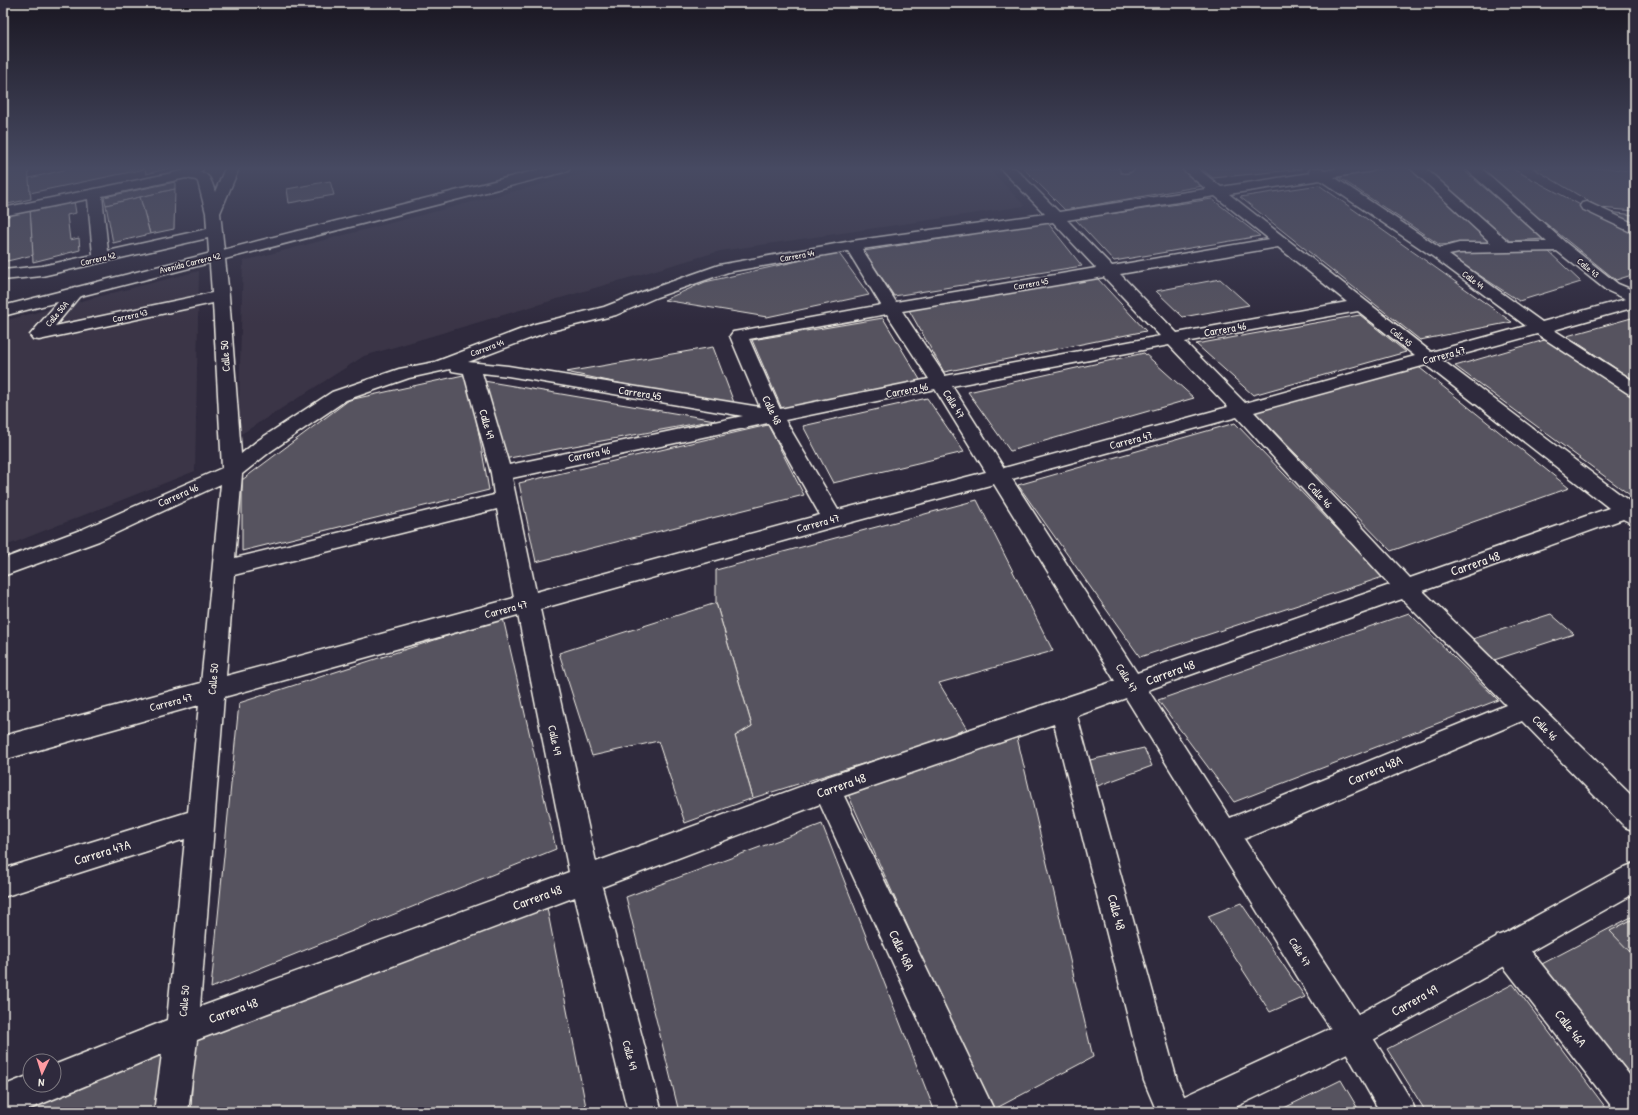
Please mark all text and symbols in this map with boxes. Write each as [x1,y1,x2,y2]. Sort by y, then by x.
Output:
street label: Carrera 44 [779,247,816,265]
street label: Carrera 42 [79,249,117,269]
street label: Avenida Carrera 42 [158,249,222,276]
street label: Calle 43 [1574,255,1602,281]
street label: Calle 44 [1459,268,1487,292]
street label: Carrera 45 [1013,275,1050,293]
street label: Calle 50A [43,298,72,329]
street label: Carrera 43 [111,306,149,326]
street label: Carrera 46 [1203,318,1248,340]
street label: Calle 45 [1387,325,1415,350]
street label: Carrera 44 [469,336,506,360]
street label: Calle 50 [217,340,233,372]
street label: Carrera 47 [1421,343,1467,367]
street label: Carrera 46 [885,379,930,401]
street label: Carrera 45 [618,383,663,403]
street label: Calle 47 [940,387,968,421]
street label: Calle 48 [759,393,785,427]
street label: Calle 49 [476,408,498,440]
street label: Carrera 47 [1108,428,1154,452]
street label: Carrera 46 [567,443,612,465]
street label: Calle 46 [1304,479,1336,511]
street label: Carrera 46 [156,480,201,510]
street label: Carrera 47 [795,511,841,535]
street label: Carrera 48 [1448,546,1502,580]
street label: Carrera 47 [483,597,529,621]
street label: Carrera 48 [1143,655,1197,689]
street label: Calle 47 [1113,661,1141,695]
street label: Calle 50 [205,663,221,695]
street label: Carrera 47 [148,690,194,714]
street label: Calle 46 [1529,712,1561,744]
street label: Calle 49 [545,724,565,756]
street label: Carrera 48A [1345,750,1406,789]
street label: Carrera 48 [814,768,868,802]
street label: Carrera 47A [72,835,133,869]
street label: Carrera 48 [510,880,564,914]
street label: Calle 48 [1104,892,1131,932]
street label: Calle 48A [885,927,919,974]
street label: Calle 47 [1286,935,1314,969]
street label: Carrera 49 [1388,980,1440,1020]
street label: Calle 50 [176,985,192,1017]
street label: Carrera 48 [206,993,260,1027]
street label: Calle 46A [1551,1006,1592,1051]
street label: Calle 49 [619,1039,641,1071]
north arrow [22,1053,62,1093]
text: N [38,1076,45,1090]

